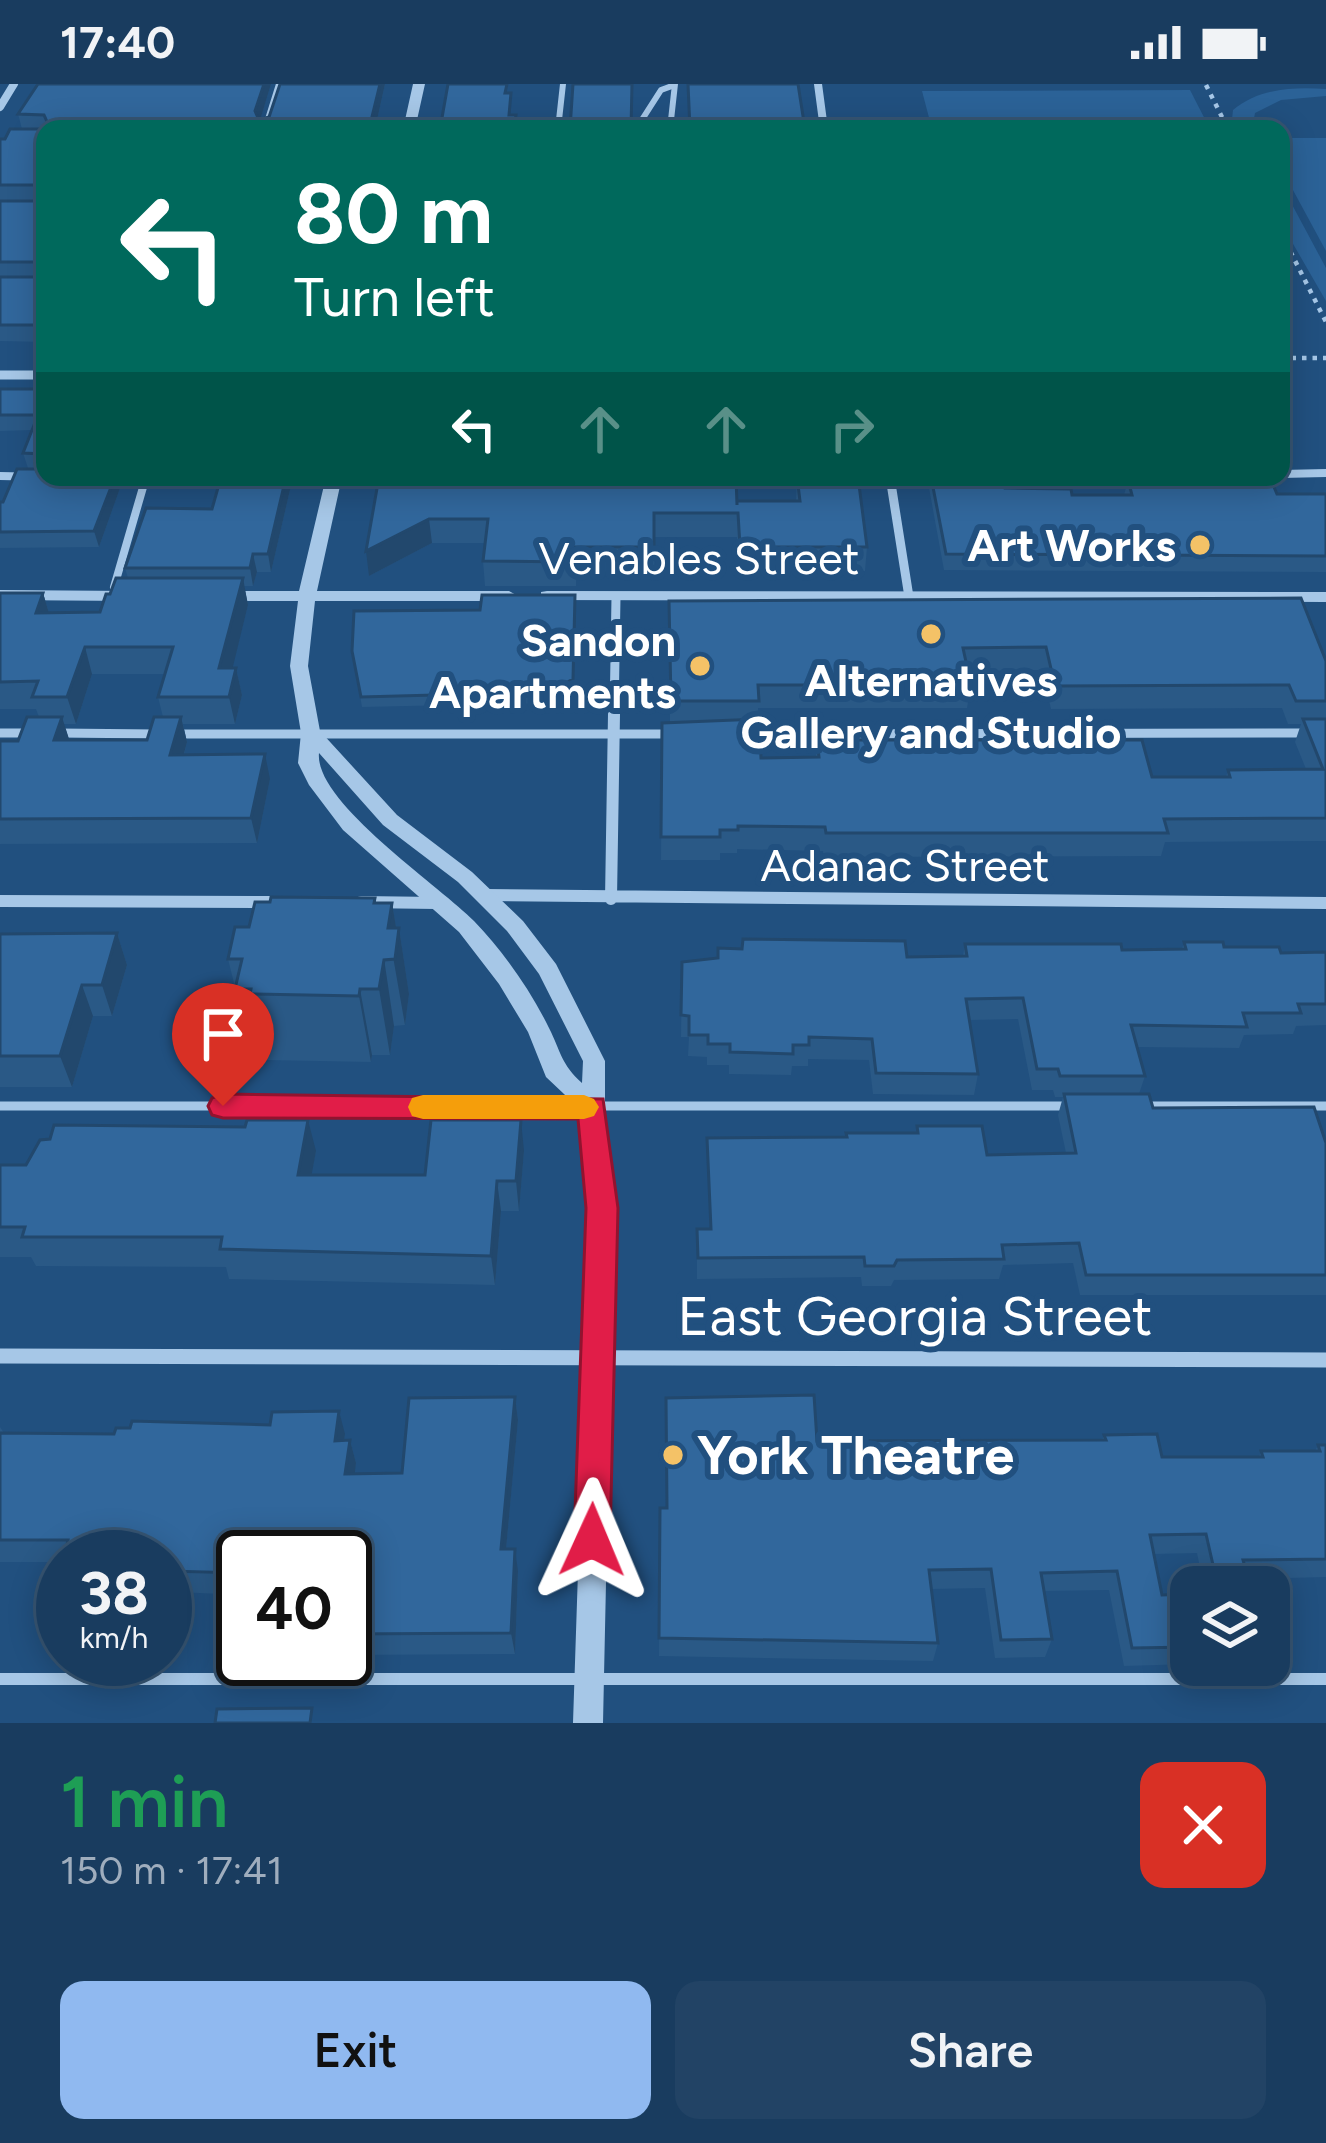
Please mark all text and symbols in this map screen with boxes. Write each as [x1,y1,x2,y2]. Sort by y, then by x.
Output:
text: 17:40 [60,15,175,69]
text: 80 m [294,163,493,264]
icon: left [96,168,252,324]
text: Turn left [294,265,495,330]
icon: left [441,396,507,462]
icon: ahead [567,396,633,462]
icon: ahead [693,396,759,462]
icon: right [819,396,885,462]
place label: Art Works [967,518,1176,572]
street label: Venables Street [539,531,859,585]
marker: Art Works [1187,532,1213,558]
place label: Sandon Apartments [429,613,676,719]
marker: Alternatives Gallery and Studio [918,621,944,647]
marker: Sandon Apartments [687,653,713,679]
place label: Alternatives Gallery and Studio [741,653,1121,759]
street label: Adanac Street [760,838,1050,892]
pin [172,983,274,1106]
icon: arrive [190,1001,256,1067]
street label: East Georgia Street [678,1284,1152,1349]
place label: York Theatre [697,1423,1014,1488]
marker: York Theatre [660,1442,686,1468]
position arrow [529,1477,655,1603]
speed limit sign: 40 [216,1530,372,1686]
text: 38 [79,1557,149,1629]
map controls [1170,1566,1290,1686]
button: layers [1170,1566,1290,1686]
text: km/h [80,1619,148,1656]
text: 1 min [60,1759,228,1845]
button: close [1140,1762,1266,1888]
text: 150 m · 17:41 [60,1847,283,1894]
button: Exit [60,1981,651,2119]
button: Share [675,1981,1266,2119]

